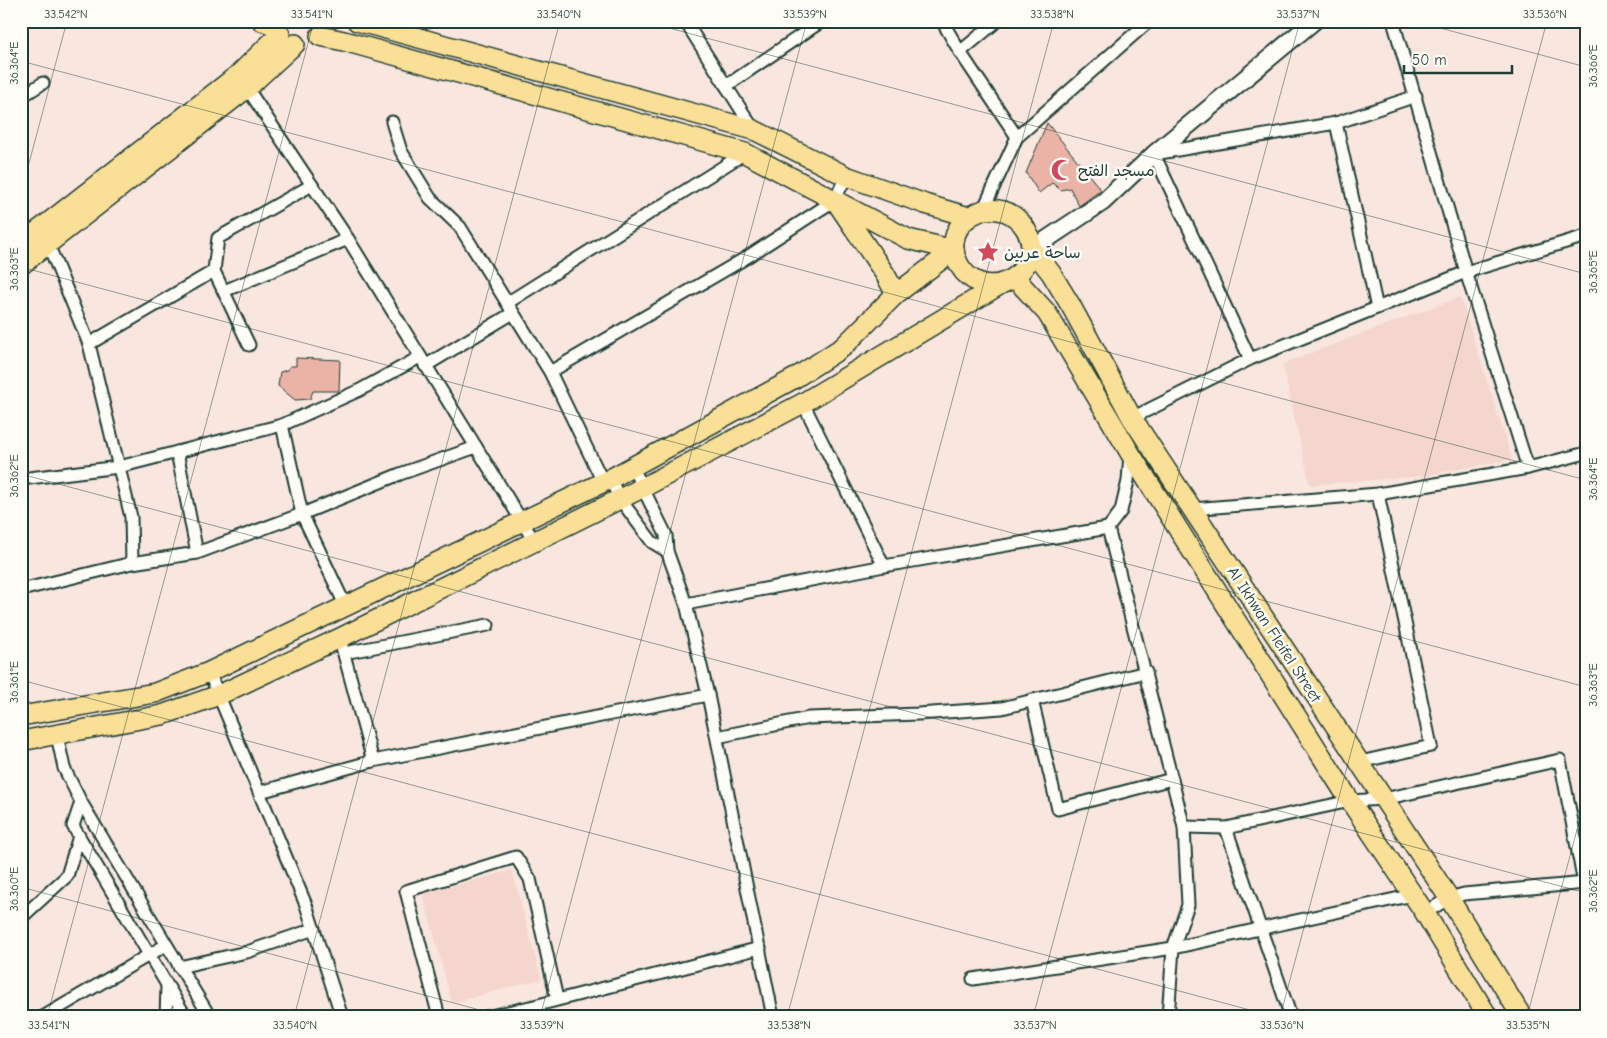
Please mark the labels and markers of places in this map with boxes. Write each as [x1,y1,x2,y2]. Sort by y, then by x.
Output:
mosque icon: مسجد الفتح [1049,157,1075,183]
place label: مسجد الفتح [1078,162,1155,181]
place icon: ساحة عربين [975,239,1001,265]
place label: ساحة عربين [1004,244,1081,262]

